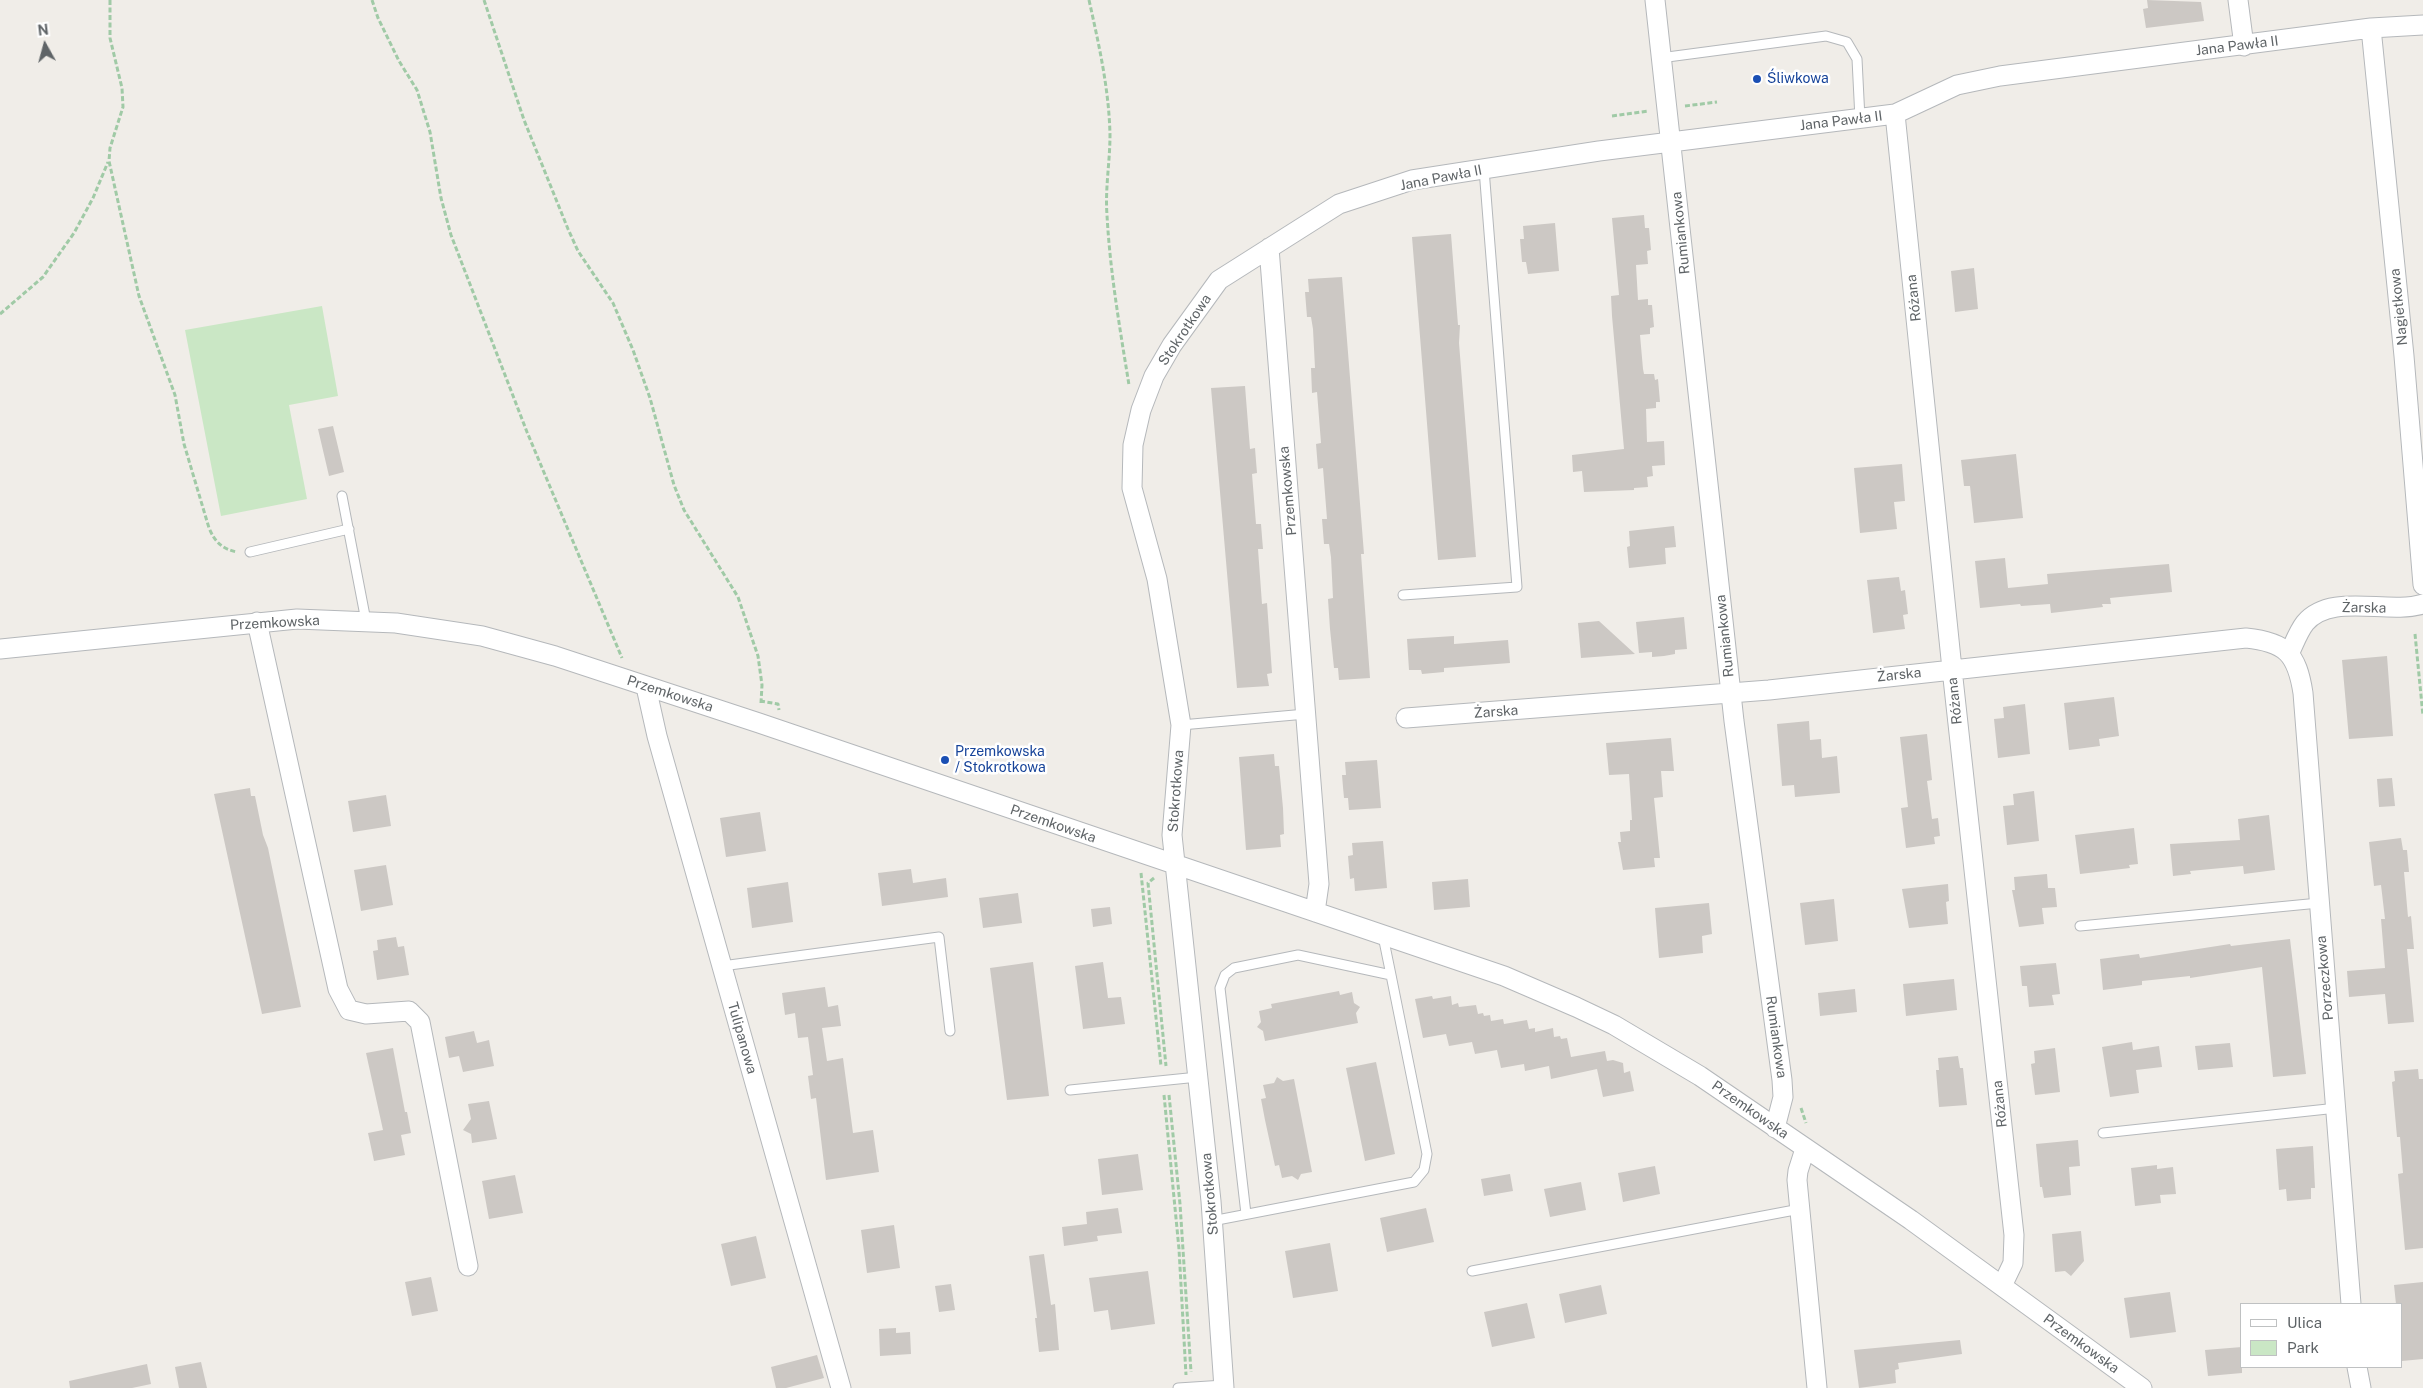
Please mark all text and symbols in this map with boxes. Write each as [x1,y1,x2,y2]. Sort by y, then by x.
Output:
north arrow [20,20,70,70]
text: N [37,22,50,39]
street label: Jana Pawła II [2195,33,2279,59]
place label: Śliwkowa [1767,71,1829,87]
marker: Śliwkowa [1751,73,1763,85]
street label: Jana Pawła II [1799,108,1883,134]
street label: Jana Pawła II [1398,162,1484,194]
street label: Rumiankowa [1668,191,1694,275]
street label: Nagietkowa [2387,268,2411,346]
street label: Różana [1903,274,1925,322]
street label: Stokrotkowa [1155,291,1215,369]
street label: Przemkowska [1276,446,1300,536]
street label: Rumiankowa [1712,594,1738,678]
street label: Żarska [2342,599,2386,617]
street label: Przemkowska [230,612,320,634]
street label: Żarska [1876,664,1922,686]
street label: Przemkowska [625,672,715,716]
street label: Różana [1944,677,1966,725]
street label: Żarska [1473,702,1519,722]
place label: Przemkowska / Stokrotkowa [955,744,1046,776]
street label: Stokrotkowa [1165,749,1187,833]
marker: Przemkowska / Stokrotkowa [939,754,951,766]
street label: Przemkowska [1008,801,1098,847]
street label: Porzeczkowa [2313,935,2337,1021]
street label: Rumiankowa [1762,995,1790,1079]
street label: Tulipanowa [724,1000,760,1076]
street label: Przemkowska [1708,1077,1792,1143]
street label: Różana [1989,1080,2011,1128]
street label: Stokrotkowa [1198,1152,1222,1236]
legend [2240,1303,2403,1368]
street label: Przemkowska [2040,1311,2122,1377]
text: Ulica [2287,1314,2322,1331]
text: Park [2287,1339,2319,1356]

